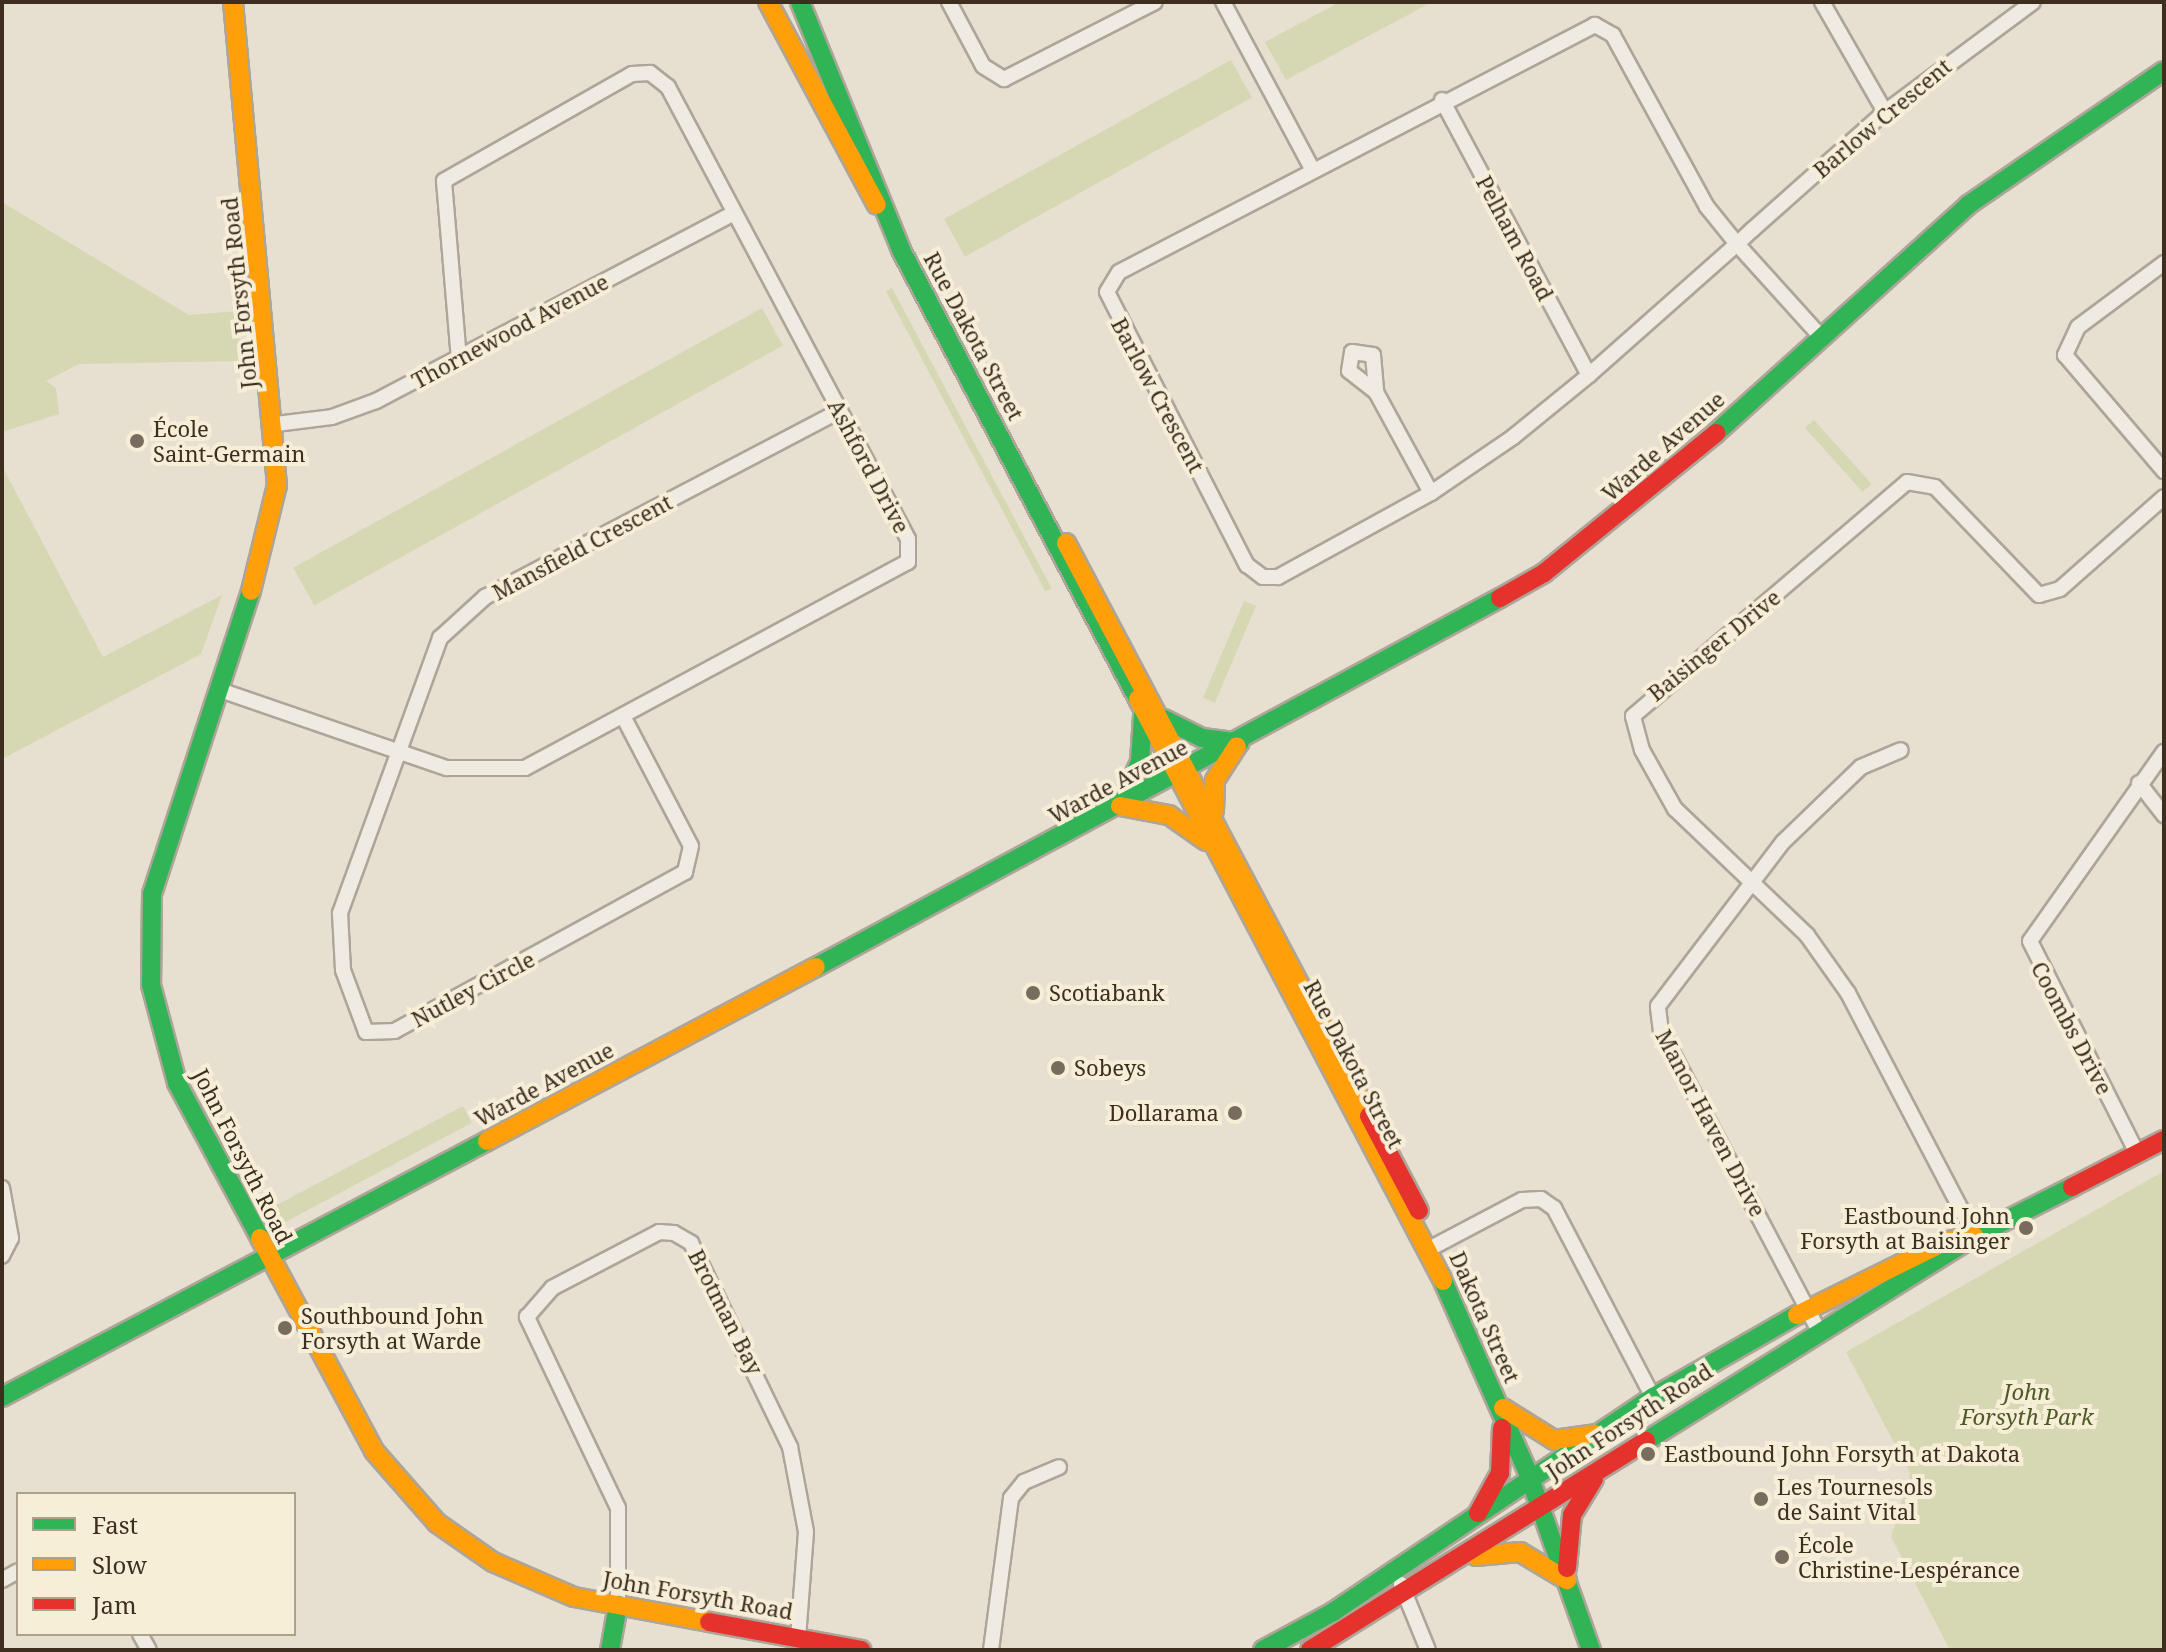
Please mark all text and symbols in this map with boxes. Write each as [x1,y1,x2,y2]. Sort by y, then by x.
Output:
street label: Barlow Crescent [1808,53,1956,183]
street label: Pelham Road [1471,171,1559,305]
street label: John Forsyth Road [216,196,262,390]
street label: Rue Dakota Street [919,247,1029,425]
street label: Thornewood Avenue [407,268,613,394]
street label: Barlow Crescent [1106,313,1210,477]
street label: Warde Avenue [1596,386,1730,506]
street label: Ashford Drive [823,395,915,537]
place label: École Saint-Germain [153,415,305,466]
marker: École Saint-Germain [128,432,146,450]
street label: Mansfield Crescent [488,488,676,606]
street label: Baisinger Drive [1643,584,1785,706]
street label: Warde Avenue [1044,733,1192,829]
street label: Nutley Circle [407,946,539,1032]
street label: Coombs Drive [2026,957,2118,1099]
street label: Rue Dakota Street [1299,975,1409,1153]
place label: Scotiabank [1049,980,1165,1006]
marker: Scotiabank [1024,984,1042,1002]
street label: Manor Haven Drive [1650,1025,1772,1221]
street label: Warde Avenue [470,1036,618,1132]
place label: Sobeys [1074,1055,1146,1081]
marker: Sobeys [1049,1059,1067,1077]
street label: John Forsyth Road [188,1064,298,1248]
place label: Dollarama [1109,1100,1219,1126]
marker: Dollarama [1226,1104,1244,1122]
place label: Eastbound John Forsyth at Baisinger [1800,1202,2010,1254]
marker: Eastbound John Forsyth at Baisinger [2017,1219,2035,1237]
street label: Brotman Bay [683,1245,769,1379]
street label: Dakota Street [1444,1247,1526,1387]
place label: Southbound John Forsyth at Warde [301,1302,484,1354]
marker: Southbound John Forsyth at Warde [276,1319,294,1337]
street label: John Forsyth Road [1541,1358,1717,1484]
park label: John Forsyth Park [1960,1378,2094,1430]
place label: Eastbound John Forsyth at Dakota [1664,1441,2020,1467]
marker: Eastbound John Forsyth at Dakota [1639,1445,1657,1463]
place label: Les Tournesols de Saint Vital [1777,1473,1933,1524]
marker: Les Tournesols de Saint Vital [1752,1490,1770,1508]
legend [16,1492,296,1636]
text: Fast [92,1508,138,1541]
place label: École Christine-Lespérance [1798,1531,2020,1582]
text: Slow [92,1548,147,1581]
marker: École Christine-Lespérance [1773,1548,1791,1566]
street label: John Forsyth Road [601,1565,795,1625]
text: Jam [92,1588,137,1621]

